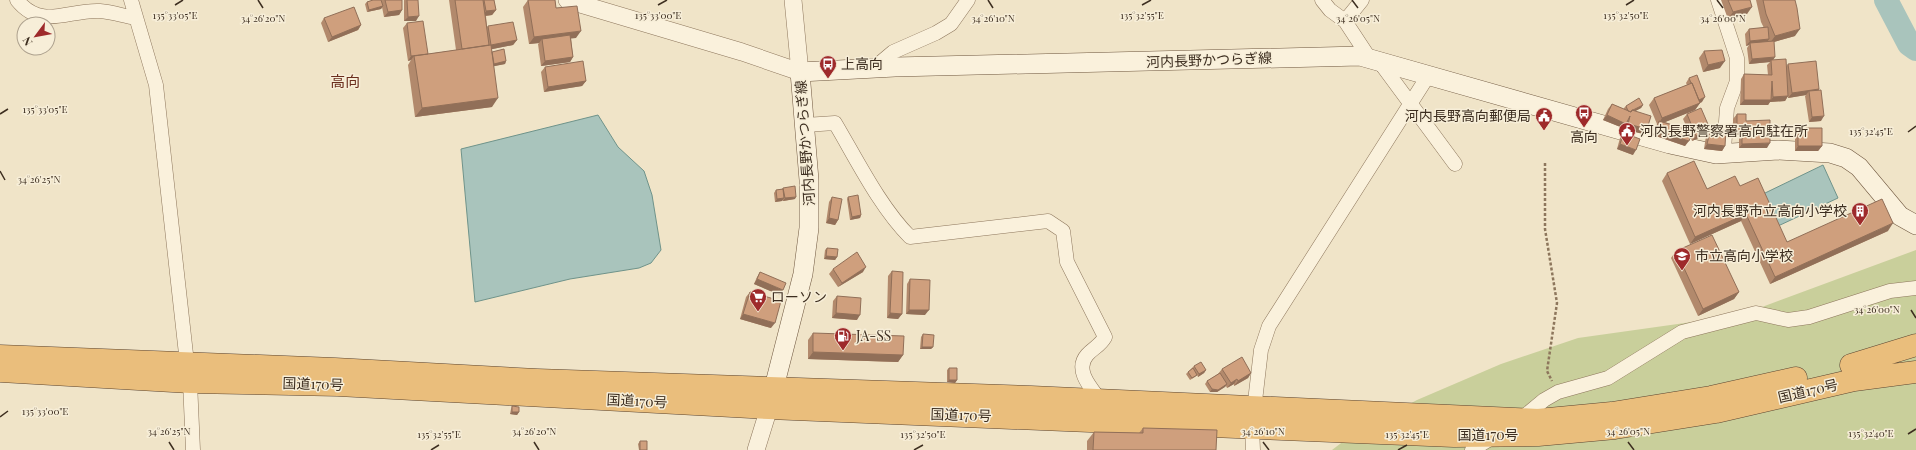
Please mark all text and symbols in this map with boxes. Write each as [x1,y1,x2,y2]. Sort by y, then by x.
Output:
text: 135°33'05"E [153,8,197,22]
text: 135°33'00"E [635,8,681,22]
text: 135°32'55"E [1120,8,1164,22]
text: 135°32'50"E [1603,8,1649,22]
text: 34°26'20"N [241,11,285,25]
text: 34°26'10"N [971,11,1015,25]
text: 34°26'05"N [1336,11,1380,25]
text: 34°26'00"N [1700,11,1746,25]
north arrow [16,16,56,56]
text: N [19,34,36,49]
street label: 河内長野かつらぎ線 [1146,48,1272,71]
bus stop icon: 上高向 [818,54,838,79]
place label: 上高向 [841,54,883,73]
district label: 高向 [330,71,360,91]
street label: 河内長野かつらぎ線 [791,80,818,207]
text: 135°33'05"E [23,102,67,116]
bus stop icon: 高向 [1574,103,1594,128]
place label: 河内長野高向郵便局 [1405,106,1531,125]
public building icon: 河内長野高向郵便局 [1534,106,1554,131]
public building icon: 河内長野警察署高向駐在所 [1617,121,1637,146]
place label: 河内長野警察署高向駐在所 [1640,121,1808,140]
text: 135°32'45"E [1849,124,1893,138]
place label: 高向 [1570,127,1598,146]
text: 34°26'25"N [18,172,61,186]
place label: 河内長野市立高向小学校 [1693,201,1847,220]
building icon: 河内長野市立高向小学校 [1850,201,1870,226]
school or university icon: 市立高向小学校 [1672,246,1692,271]
place label: 市立高向小学校 [1695,246,1793,265]
supermarket icon: ローソン [748,287,768,312]
place label: ローソン [771,287,827,306]
text: 34°26'00"N [1854,302,1900,316]
fuel station icon: JA-SS [833,326,853,351]
place label: JA-SS [855,326,891,345]
street label: 国道170号 [282,373,344,394]
street label: 国道170号 [1776,374,1840,407]
street label: 国道170号 [606,389,668,412]
text: 135°33'00"E [22,404,68,418]
street label: 国道170号 [930,404,992,425]
text: 34°26'25"N [148,424,191,438]
text: 34°26'20"N [512,424,556,438]
text: 34°26'10"N [1241,424,1285,438]
text: 34°26'05"N [1606,424,1650,438]
street label: 国道170号 [1457,425,1519,444]
text: 135°32'40"E [1848,426,1894,440]
text: 135°32'55"E [417,427,461,441]
text: 135°32'50"E [900,427,946,441]
text: 135°32'45"E [1385,427,1429,441]

